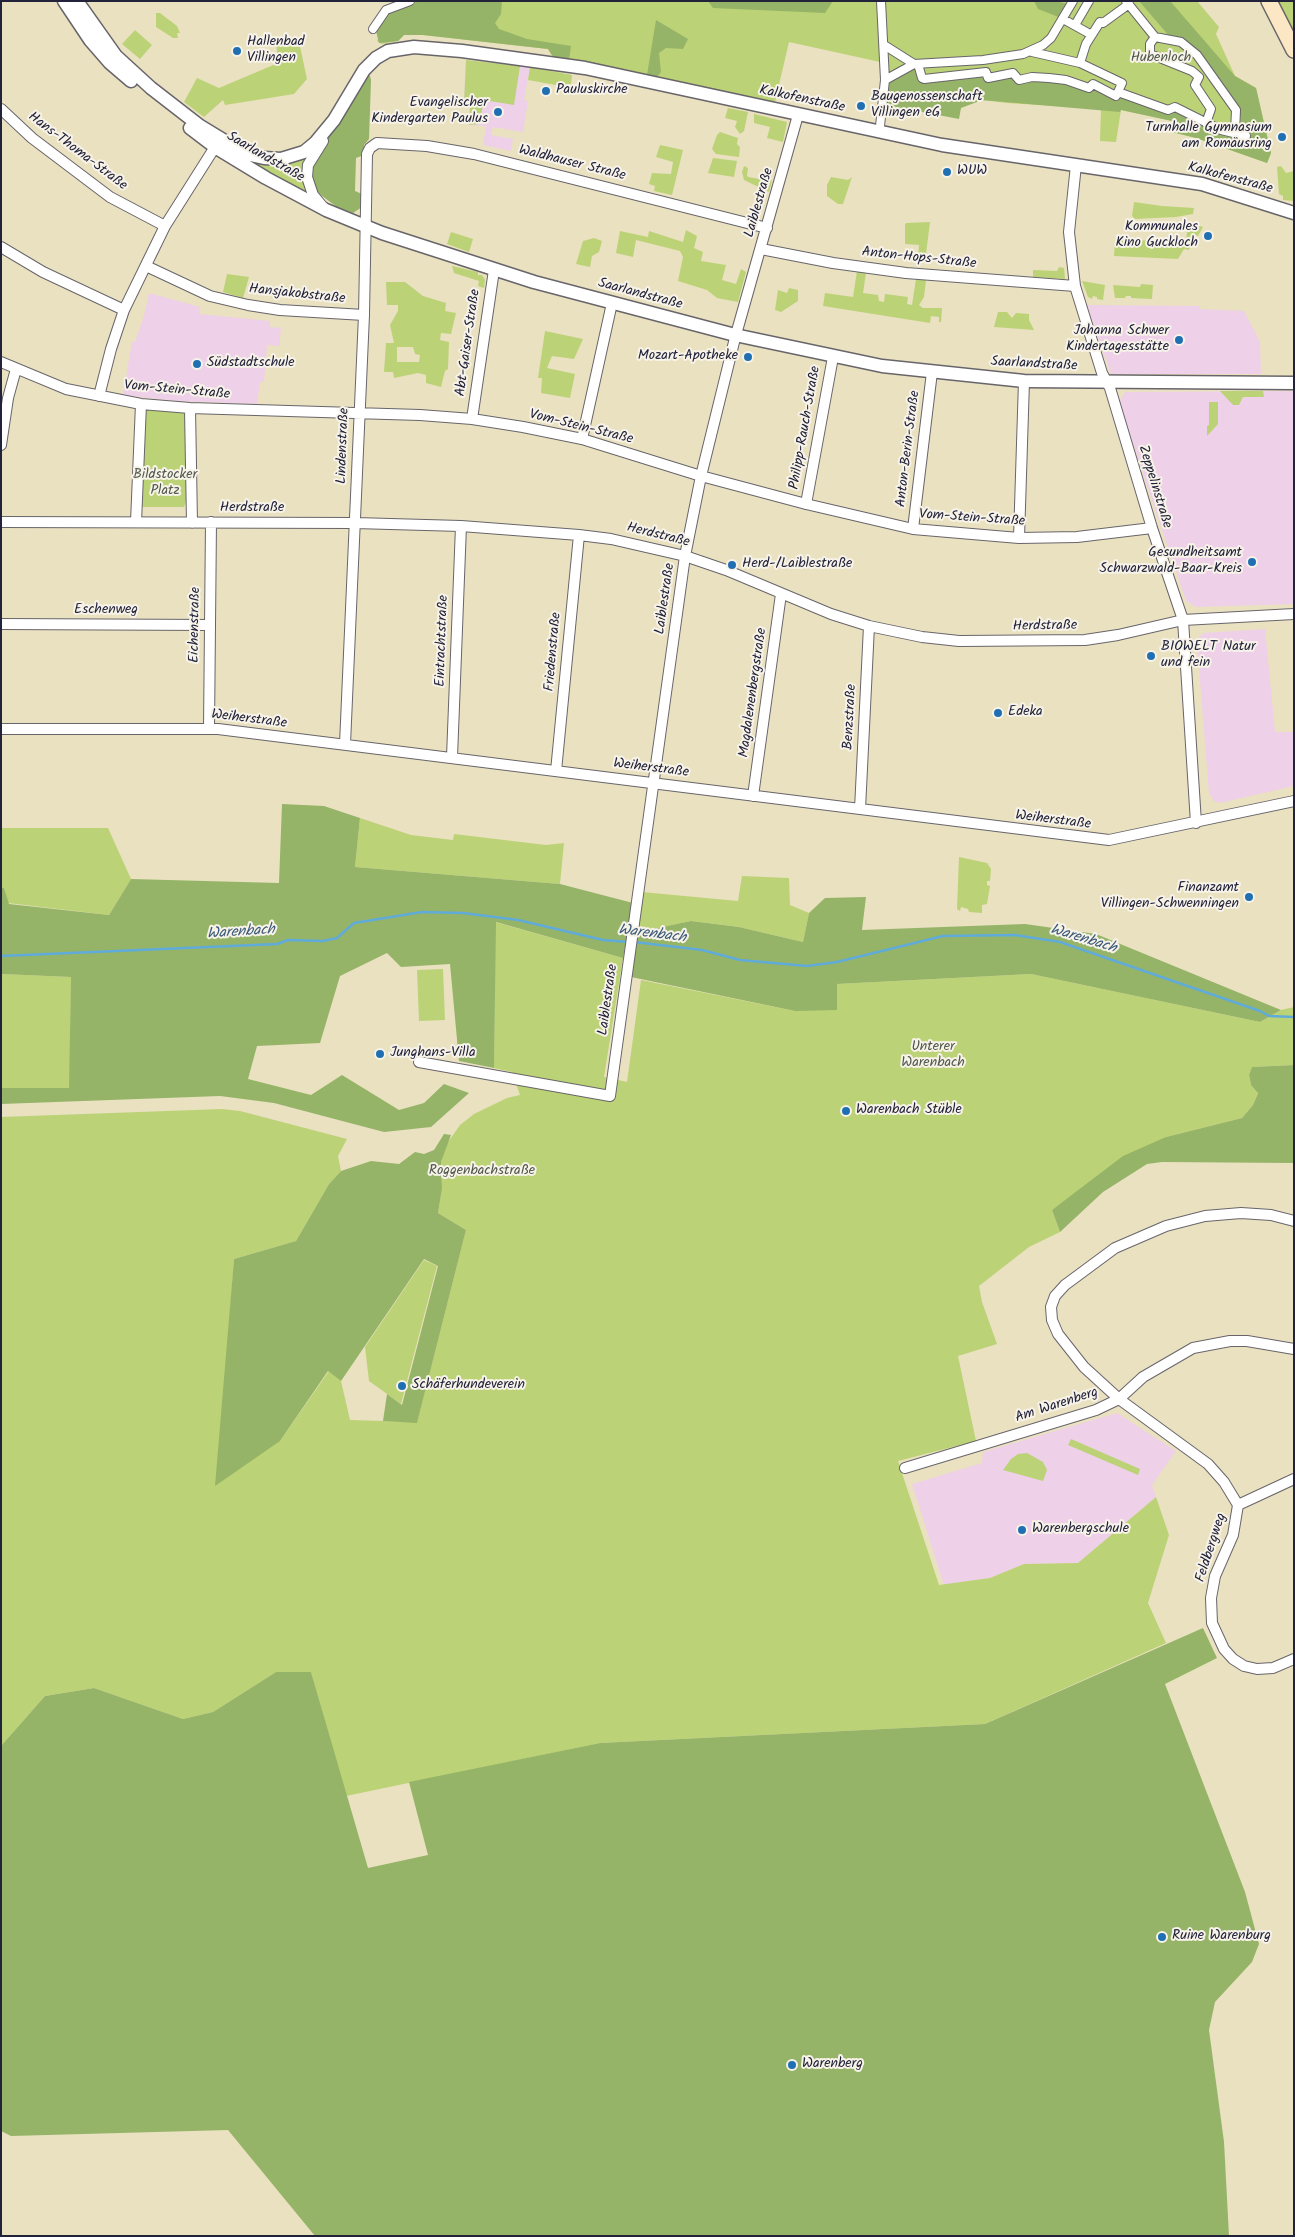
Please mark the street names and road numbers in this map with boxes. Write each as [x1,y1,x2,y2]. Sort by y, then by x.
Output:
street label: Kalkofenstraße [758,83,846,117]
street label: Hans-Thoma-Straße [24,109,130,195]
street label: Saarlandstraße [223,129,307,187]
street label: Waldhauser Straße [517,143,627,185]
street label: Kalkofenstraße [1186,160,1274,198]
street label: Laiblestraße [742,166,778,240]
street label: Anton-Hops-Straße [861,245,977,273]
street label: Saarlandstraße [596,276,684,314]
street label: Hansjakobstraße [248,282,346,308]
street label: Abt-Gaiser-Straße [453,288,485,398]
street label: Saarlandstraße [990,354,1078,376]
street label: Philipp-Rauch-Straße [787,365,825,491]
street label: Vom-Stein-Straße [123,378,231,404]
street label: Anton-Berin-Straße [894,390,924,508]
street label: Vom-Stein-Straße [527,407,635,449]
street label: Lindenstraße [334,408,354,484]
street label: Zeppelinstraße [1133,443,1175,531]
street label: Herdstraße [220,501,284,517]
street label: Vom-Stein-Straße [918,507,1026,531]
street label: Herdstraße [625,520,691,552]
street label: Laiblestraße [653,562,679,636]
street label: Eichenstraße [187,587,205,663]
street label: Eintrachtstraße [433,595,453,687]
street label: Eschenweg [74,603,138,619]
street label: Friedenstraße [542,612,566,692]
street label: Herdstraße [1013,618,1077,636]
street label: Magdalenenbergstraße [737,627,771,759]
street label: Benzstraße [841,684,861,750]
street label: Weiherstraße [210,707,288,733]
street label: Weiherstraße [612,756,690,782]
street label: Weiherstraße [1014,808,1092,834]
street label: Laiblestraße [596,963,622,1037]
street label: Am Warenberg [1013,1385,1101,1427]
street label: Feldbergweg [1193,1511,1231,1585]

